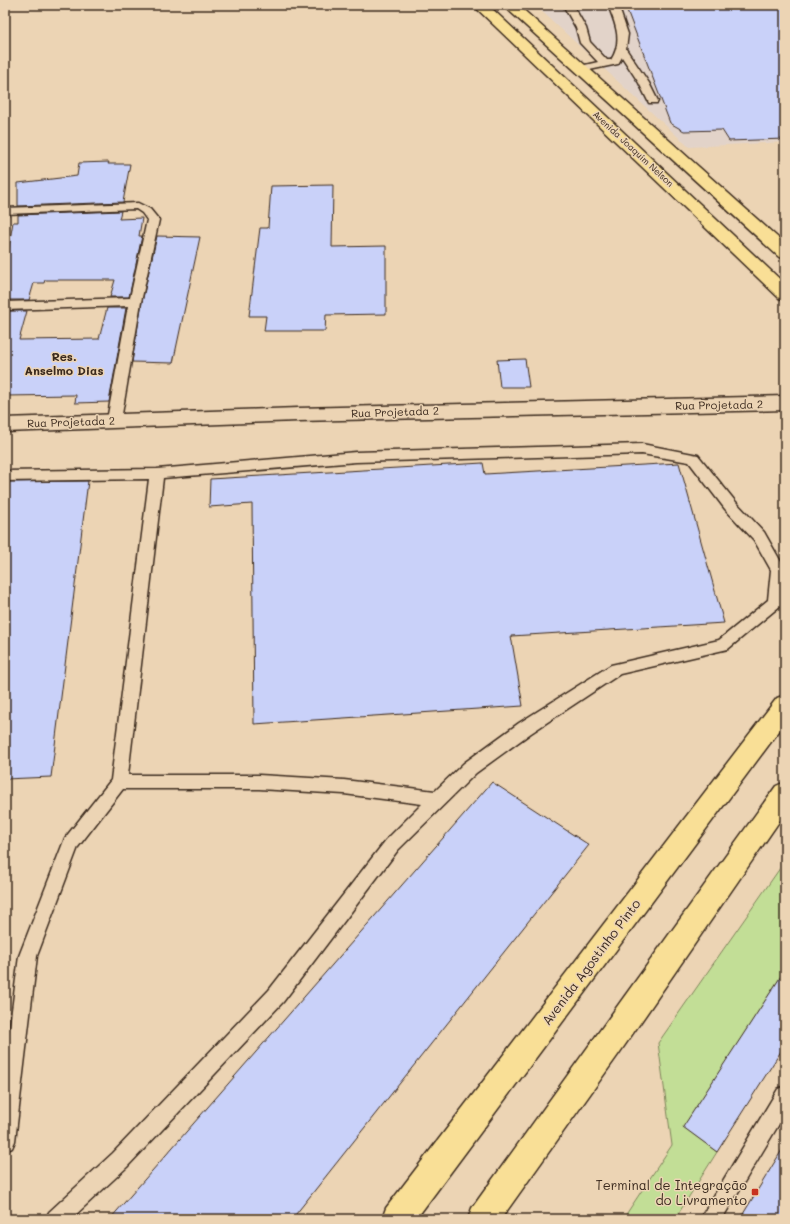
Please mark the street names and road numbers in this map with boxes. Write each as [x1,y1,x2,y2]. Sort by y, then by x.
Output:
street label: Avenida Joaquim Nelson [591,108,676,189]
street label: Rua Projetada 2 [675,396,763,413]
street label: Rua Projetada 2 [351,402,439,421]
street label: Rua Projetada 2 [27,412,115,431]
street label: Avenida Agostinho Pinto [538,895,644,1028]

